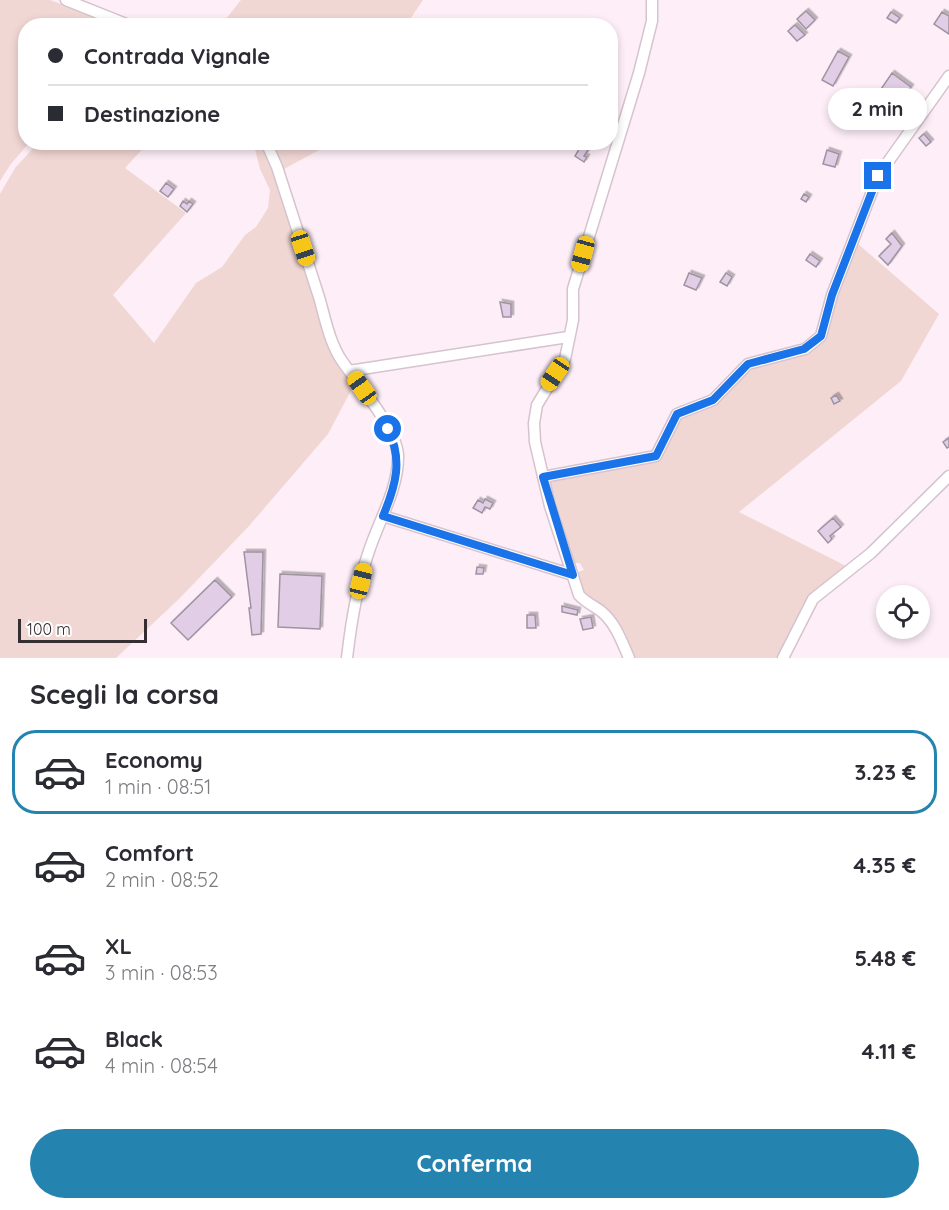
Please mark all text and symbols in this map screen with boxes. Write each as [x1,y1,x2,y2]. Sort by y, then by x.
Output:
text: Contrada Vignale [84,42,270,70]
callout: 2 min [828,89,928,131]
text: 2 min [851,96,904,121]
text: Destinazione [84,100,220,128]
route end [864,162,891,189]
car [289,228,317,268]
car [570,234,596,274]
car [537,354,573,394]
car [344,368,380,408]
route start [374,415,401,442]
car [348,561,374,601]
map controls [876,585,930,639]
button: locate [876,585,930,639]
scale bar [18,616,147,644]
text: 100 m [27,619,71,639]
text: Scegli la corsa [30,677,219,711]
icon: car [33,745,87,799]
text: Economy [105,746,203,774]
text: 3.23 € [854,758,916,786]
text: 1 min · 08:51 [105,774,212,799]
icon: car [33,838,87,892]
text: Comfort [105,839,194,867]
text: 4.35 € [853,851,916,879]
text: 2 min · 08:52 [105,867,219,892]
icon: car [33,931,87,985]
text: XL [105,932,132,960]
text: 5.48 € [854,944,916,972]
text: 3 min · 08:53 [105,960,218,985]
icon: car [33,1024,87,1078]
text: Black [105,1025,163,1053]
text: 4.11 € [862,1037,916,1065]
text: 4 min · 08:54 [105,1053,218,1078]
button: Conferma [30,1129,919,1198]

